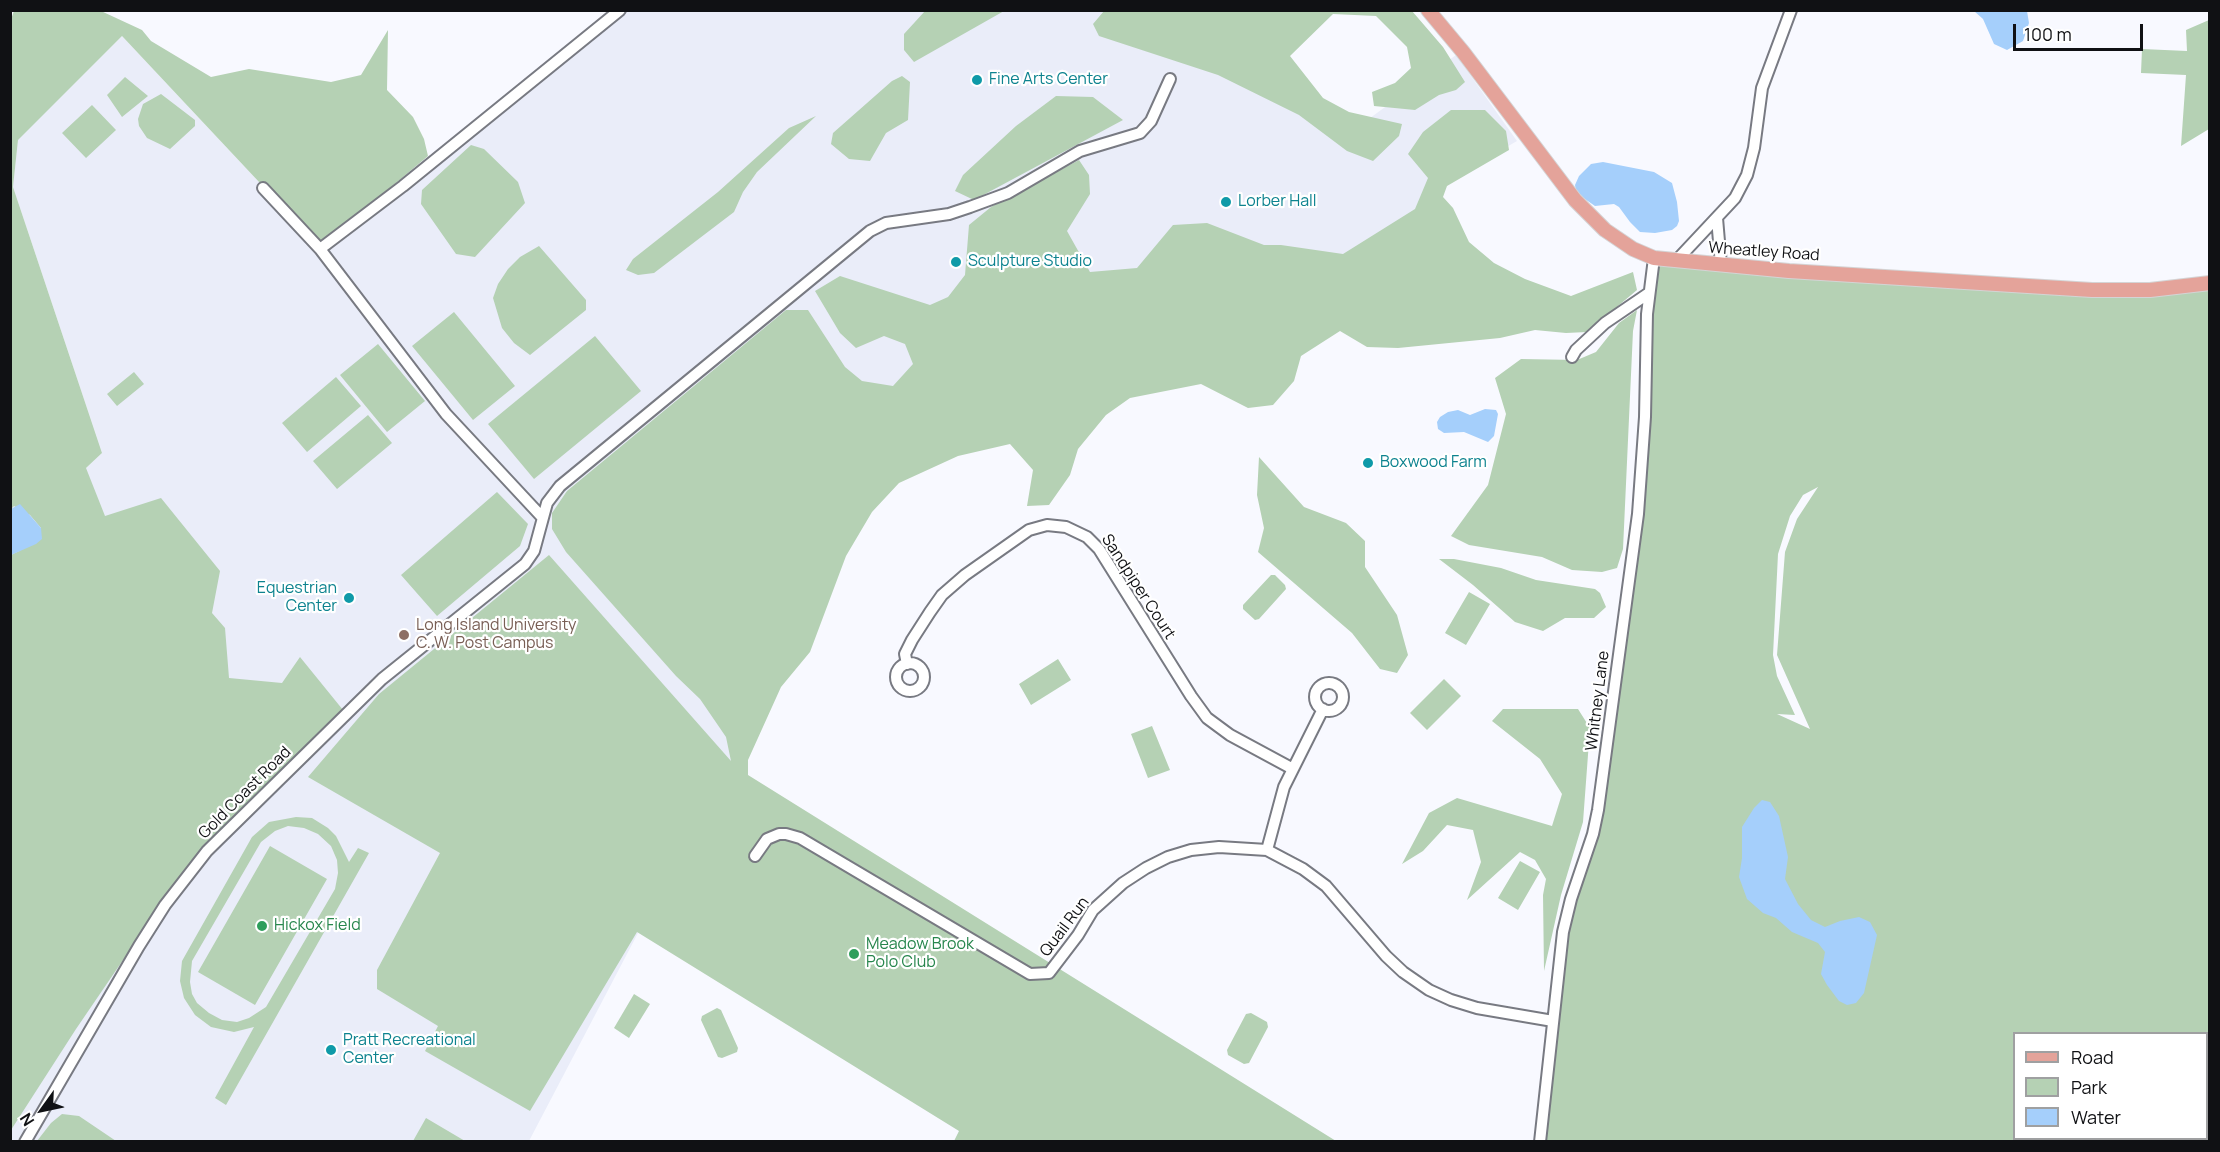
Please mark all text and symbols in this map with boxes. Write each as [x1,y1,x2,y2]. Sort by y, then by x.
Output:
scale bar [2016,12,2146,50]
text: 100 m [2024,22,2072,46]
place label: Fine Arts Center [989,70,1108,90]
marker: Fine Arts Center [970,73,984,87]
place label: Lorber Hall [1238,192,1317,212]
marker: Lorber Hall [1219,195,1233,209]
street label: Wheatley Road [1708,239,1820,265]
place label: Sculpture Studio [968,252,1092,272]
marker: Sculpture Studio [949,255,963,269]
place label: Boxwood Farm [1380,453,1487,473]
marker: Boxwood Farm [1361,456,1375,470]
street label: Sandpiper Court [1097,531,1179,643]
place label: Equestrian Center [257,579,337,617]
marker: Equestrian Center [342,591,356,605]
place label: Long Island University C. W. Post Campus [416,616,577,654]
marker: Long Island University C. W. Post Campus [397,628,411,642]
street label: Whitney Lane [1582,650,1614,752]
street label: Gold Coast Road [195,743,295,843]
street label: Quail Run [1036,893,1094,961]
place label: Hickox Field [274,916,361,936]
marker: Hickox Field [255,919,269,933]
place label: Meadow Brook Polo Club [866,935,974,973]
marker: Meadow Brook Polo Club [847,947,861,961]
place label: Pratt Recreational Center [343,1031,476,1069]
legend [2013,1032,2208,1140]
marker: Pratt Recreational Center [324,1043,338,1057]
text: Road [2071,1045,2114,1069]
text: Park [2071,1075,2107,1099]
north arrow [12,1080,72,1140]
text: Water [2071,1105,2121,1129]
text: N [15,1109,39,1131]

